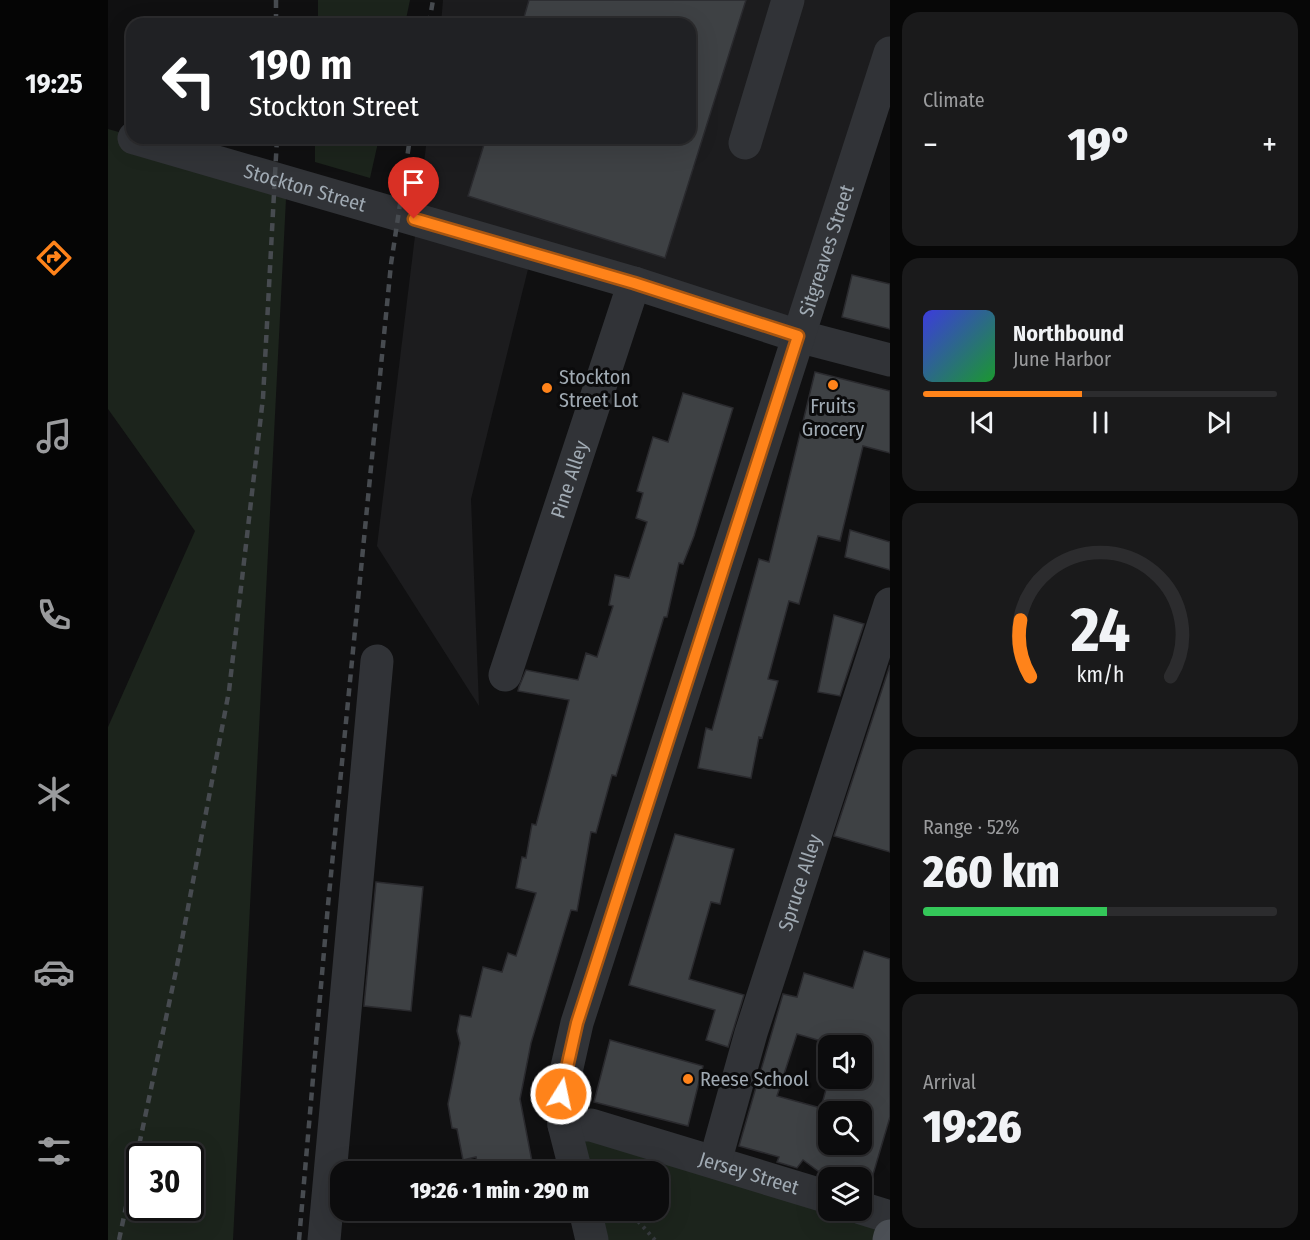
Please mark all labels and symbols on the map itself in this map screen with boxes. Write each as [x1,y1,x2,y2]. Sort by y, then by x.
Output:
pin [388,157,439,219]
street label: Stockton Street [241,159,369,217]
street label: Sitgreaves Street [794,181,859,320]
place label: Stockton Street Lot [559,365,639,412]
marker: Fruits Grocery [826,378,840,392]
marker: Stockton Street Lot [540,381,554,395]
place label: Fruits Grocery [802,394,864,441]
street label: Pine Alley [545,437,593,521]
street label: Spruce Alley [773,831,827,934]
position arrow [529,1062,593,1126]
place label: Reese School [700,1067,809,1091]
marker: Reese School [681,1072,695,1086]
speed limit sign: 30 [126,1143,204,1221]
street label: Jersey Street [696,1146,802,1200]

